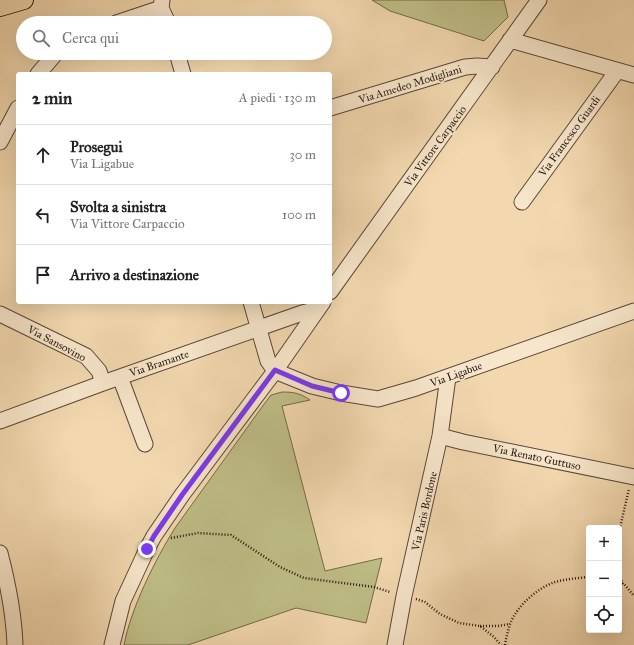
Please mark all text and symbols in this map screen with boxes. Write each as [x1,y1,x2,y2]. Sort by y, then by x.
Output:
search box [16,16,332,60]
icon: search [30,27,52,49]
text: Cerca qui [62,29,119,47]
street label: Via Amedeo Modigliani [356,63,463,107]
text: 2 min [32,88,72,109]
text: A piedi · 130 m [239,90,316,106]
street label: Via Francesco Guardi [535,93,603,180]
street label: Via Vittore Carpaccio [401,103,469,190]
text: Prosegui [70,138,123,156]
icon: ahead [32,144,54,166]
text: 30 m [290,147,316,163]
text: Via Ligabue [70,156,134,172]
text: Svolta a sinistra [70,198,166,216]
icon: left [32,204,54,226]
text: 100 m [282,207,316,223]
text: Via Vittore Carpaccio [70,216,185,232]
icon: arrive [32,264,54,286]
text: Arrivo a destinazione [70,266,199,284]
street label: Via Sansovino [25,322,88,364]
street label: Via Bramante [127,347,191,380]
street label: Via Ligabue [427,359,484,390]
route start [332,384,350,402]
street label: Via Renato Guttuso [491,442,582,473]
street label: Via Paris Bordone [409,470,440,553]
map controls [586,525,622,633]
button: + [586,525,622,561]
route end [138,540,156,558]
button: − [586,561,622,597]
button: locate [586,597,622,633]

